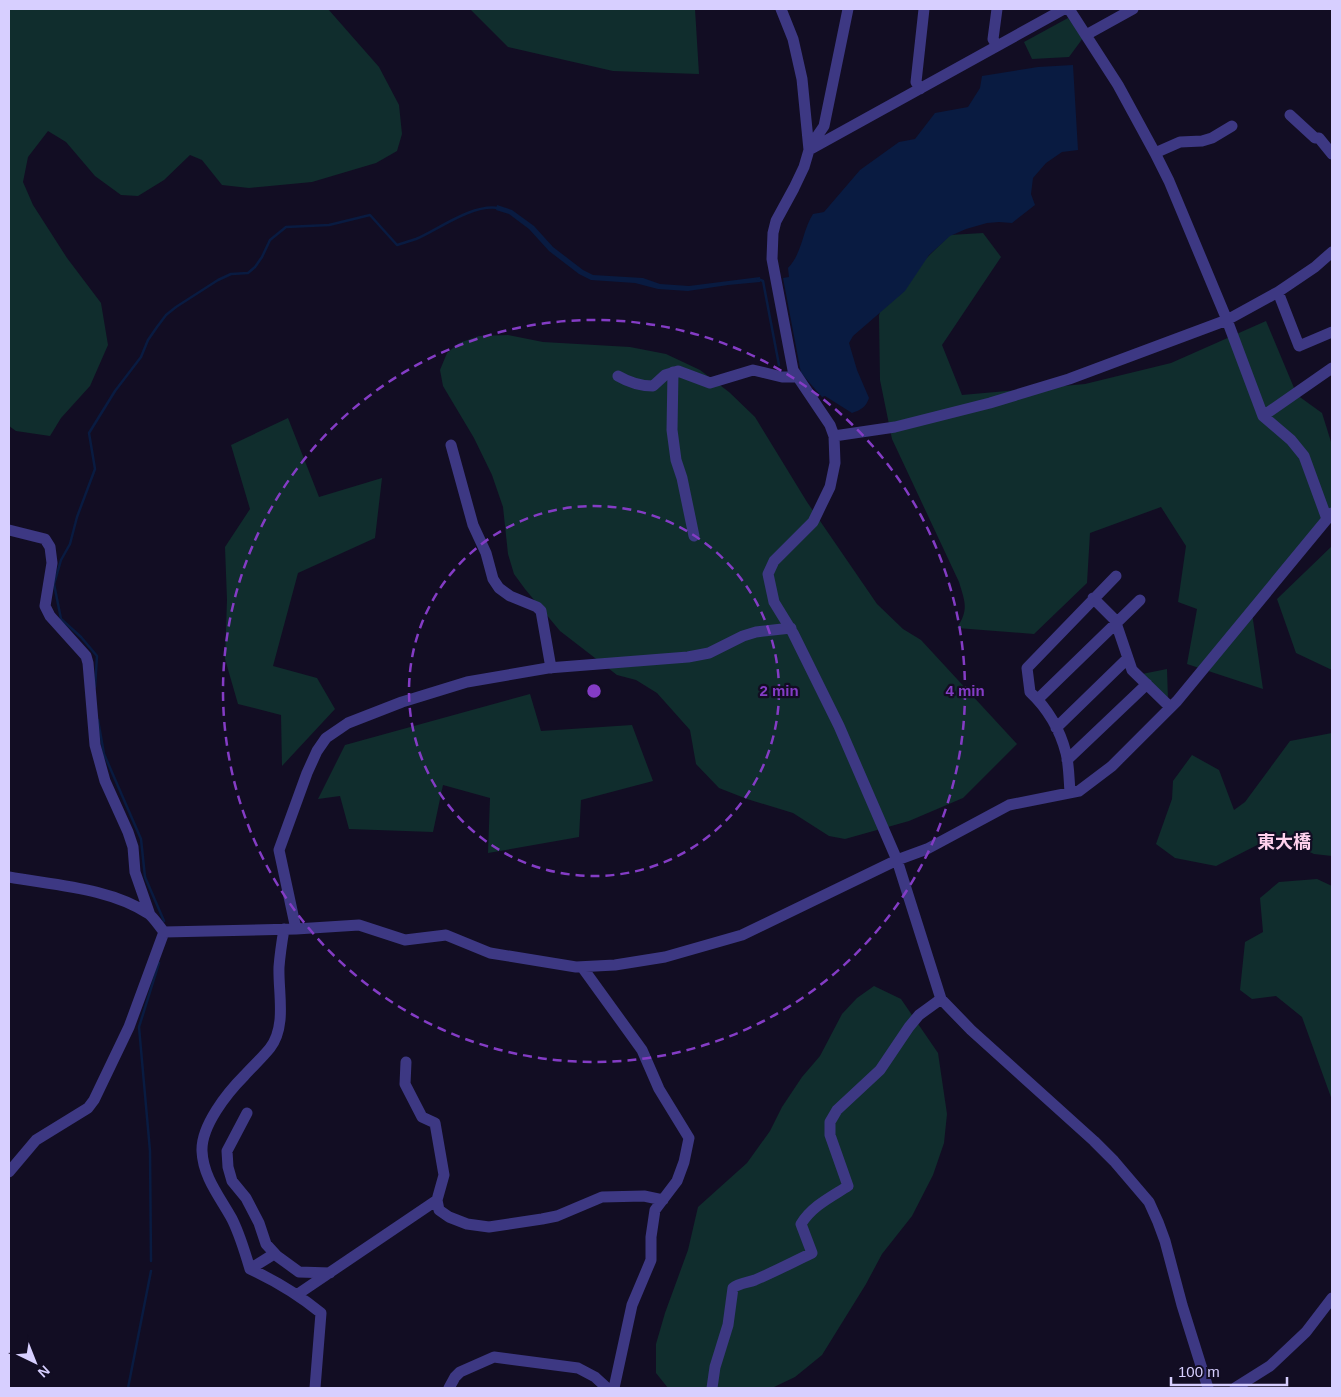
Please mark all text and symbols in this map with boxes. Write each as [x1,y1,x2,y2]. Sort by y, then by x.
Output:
centre of rings [585,682,603,700]
text: 2 min [759,682,799,699]
text: 4 min [945,682,985,699]
district label: 東大橋 [1257,832,1311,852]
north arrow [10,1337,60,1387]
scale bar [1171,1354,1287,1386]
text: N [35,1362,53,1381]
text: 100 m [1178,1363,1220,1380]

